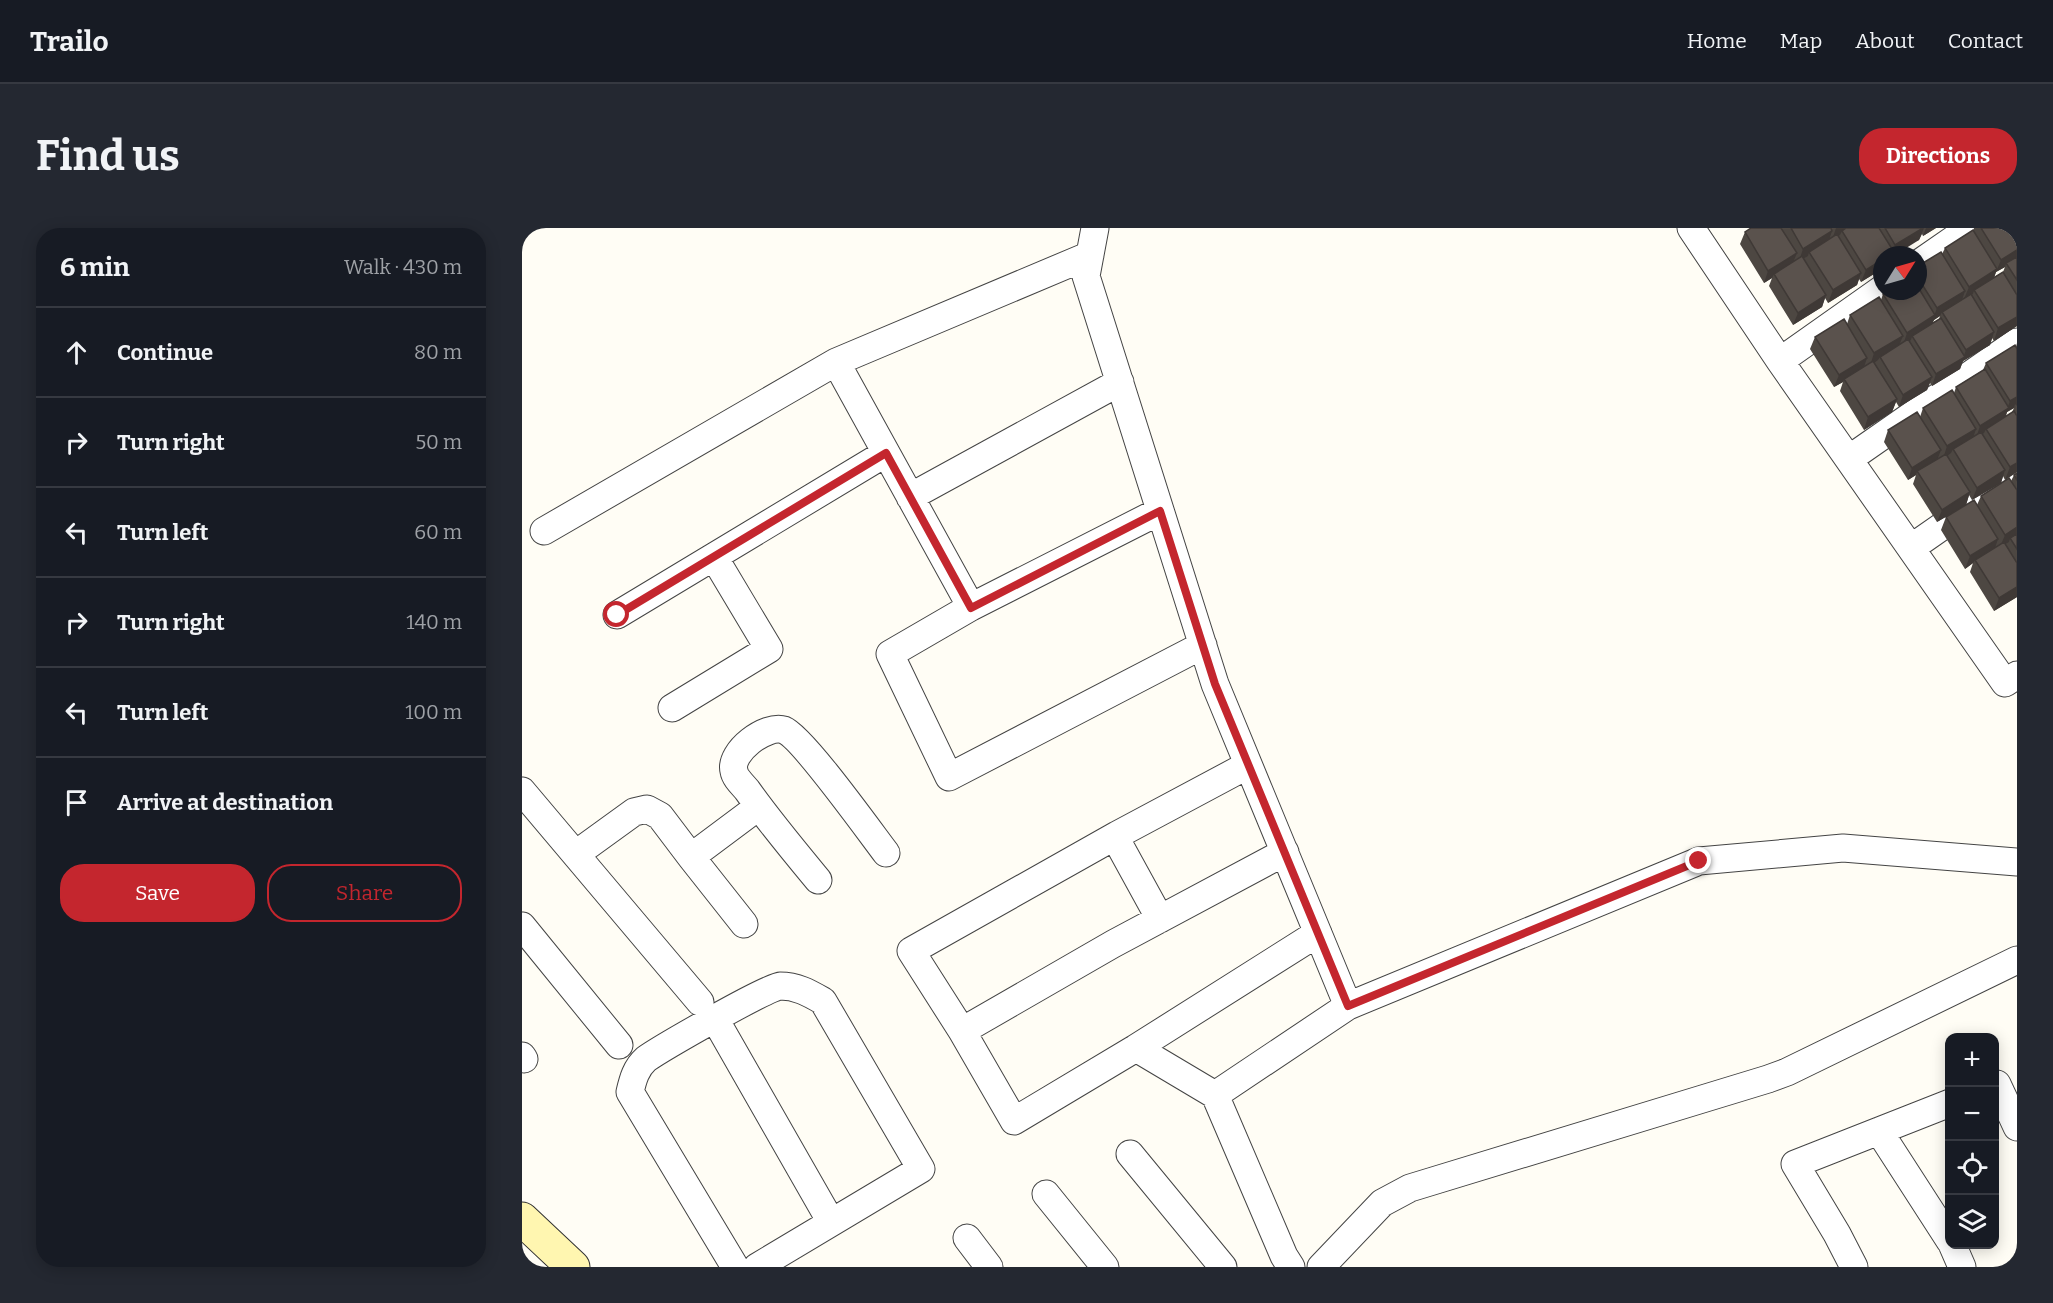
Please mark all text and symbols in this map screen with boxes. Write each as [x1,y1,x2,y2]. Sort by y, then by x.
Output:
text: Trailo [30,25,109,58]
text: Home [1687,28,1747,54]
text: Map [1780,28,1822,54]
text: About [1855,28,1915,54]
text: Contact [1948,28,2023,54]
button: Directions [1859,128,2017,184]
text: Find us [36,131,180,181]
north arrow [1873,246,1927,300]
text: 6 min [60,252,130,283]
text: Walk · 430 m [344,255,462,279]
icon: ahead [60,336,93,369]
text: Continue [117,339,213,366]
text: 80 m [414,340,462,364]
icon: right [60,426,93,459]
text: Turn right [117,429,225,456]
text: 50 m [415,430,462,454]
icon: left [60,516,93,549]
text: Turn left [117,519,209,546]
text: 60 m [414,520,462,544]
route start [603,601,629,627]
icon: right [60,606,93,639]
text: Turn right [117,609,225,636]
text: 140 m [406,610,462,634]
icon: left [60,696,93,729]
text: Turn left [117,699,209,726]
text: 100 m [405,700,462,724]
icon: arrive [60,786,93,819]
text: Arrive at destination [117,789,333,816]
route end [1685,847,1711,873]
button: Save [60,864,255,922]
button: Share [267,864,462,922]
map controls [1945,1033,1999,1249]
button: + [1945,1033,1999,1087]
button: − [1945,1087,1999,1141]
button: locate [1945,1141,1999,1195]
button: layers [1945,1195,1999,1249]

